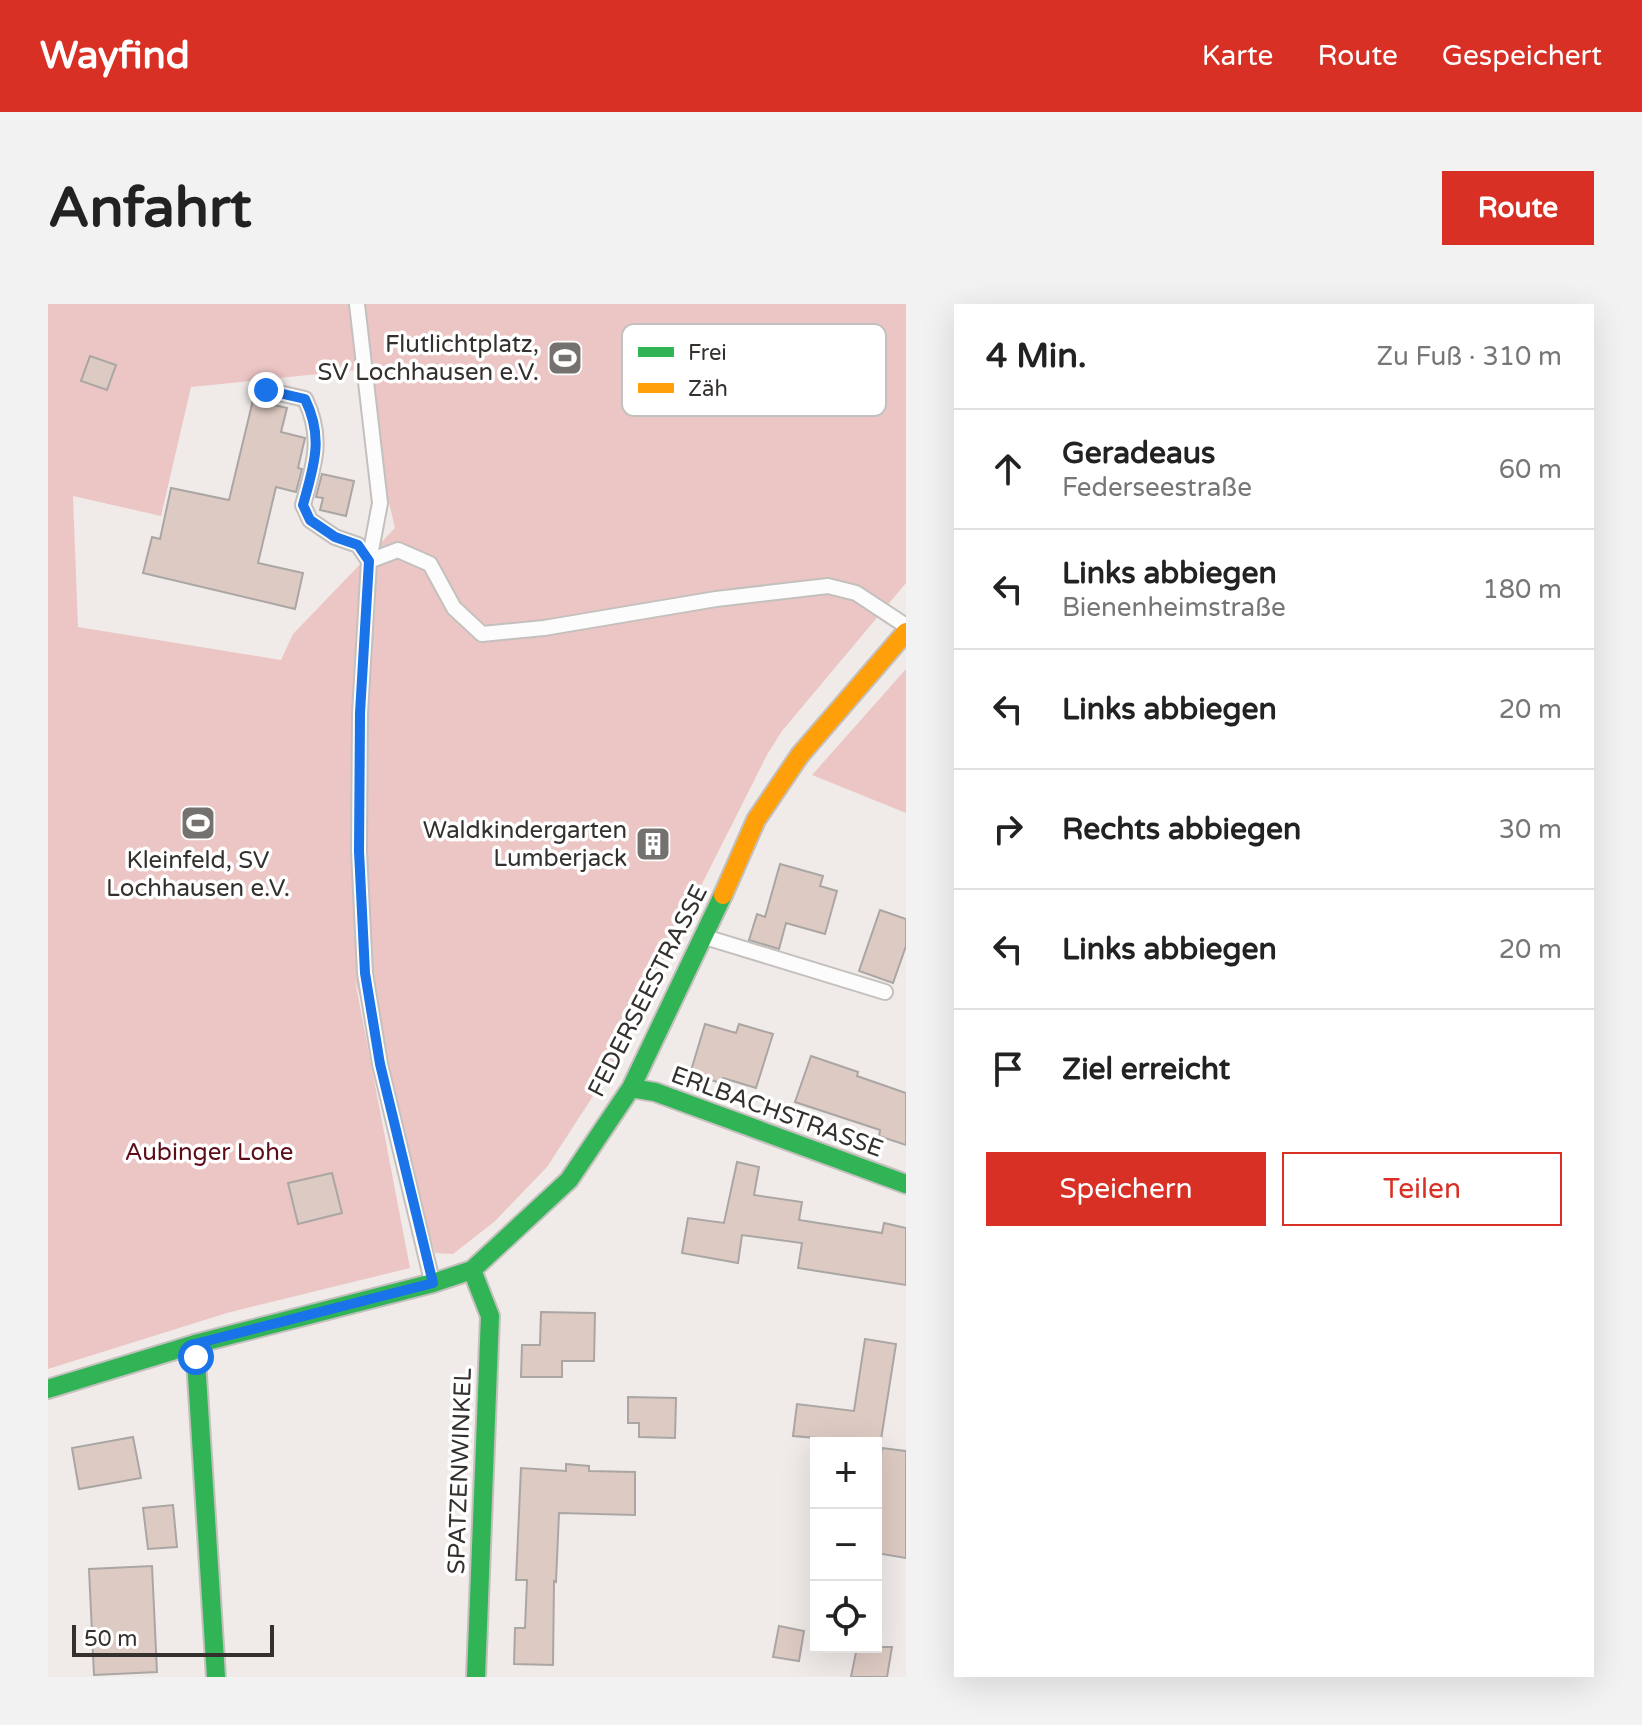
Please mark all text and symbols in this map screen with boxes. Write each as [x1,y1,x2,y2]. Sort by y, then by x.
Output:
text: Wayfind [40,33,190,79]
text: Karte [1202,39,1273,73]
text: Route [1317,39,1398,73]
text: Gespeichert [1442,39,1602,73]
button: Route [1442,171,1594,245]
text: Anfahrt [48,175,252,242]
legend [622,324,886,416]
place label: Flutlichtplatz, SV Lochhausen e.V. [317,330,539,387]
text: 4 Min. [986,336,1087,377]
sports icon: Flutlichtplatz, SV Lochhausen e.V. [546,339,584,377]
text: Frei [688,340,727,366]
text: Zu Fuß · 310 m [1376,341,1562,372]
route end [248,372,284,408]
text: Zäh [688,376,728,402]
text: Geradeaus [1062,435,1215,472]
icon: ahead [986,447,1030,491]
text: 60 m [1499,454,1562,485]
text: Federseestraße [1062,472,1252,503]
text: Links abbiegen [1062,555,1277,592]
icon: left [986,567,1030,611]
text: 180 m [1482,574,1562,605]
text: Bienenheimstraße [1062,592,1286,623]
icon: left [986,687,1030,731]
text: Links abbiegen [1062,691,1277,728]
text: 20 m [1499,694,1562,725]
sports icon: Kleinfeld, SV Lochhausen e.V. [179,804,217,842]
icon: right [986,807,1030,851]
text: Rechts abbiegen [1062,811,1301,848]
text: 30 m [1499,814,1562,845]
place label: Waldkindergarten Lumberjack [423,816,627,873]
building icon: Waldkindergarten Lumberjack [634,825,672,863]
place label: Kleinfeld, SV Lochhausen e.V. [106,846,290,903]
street label: FEDERSEESTRASSE [582,880,714,1102]
icon: left [986,927,1030,971]
text: Links abbiegen [1062,931,1277,968]
text: 20 m [1499,934,1562,965]
icon: arrive [986,1047,1030,1091]
text: Ziel erreicht [1062,1051,1230,1088]
street label: ERLBACHSTRASSE [667,1060,887,1164]
park label: Aubinger Lohe [125,1138,293,1167]
button: Speichern [986,1152,1266,1226]
button: Teilen [1282,1152,1562,1226]
route start [178,1339,214,1375]
street label: SPATZENWINKEL [442,1367,478,1575]
map controls [810,1437,882,1653]
button: + [810,1437,882,1509]
button: − [810,1509,882,1581]
button: locate [810,1581,882,1653]
scale bar [72,1621,274,1657]
text: 50 m [84,1626,138,1652]

